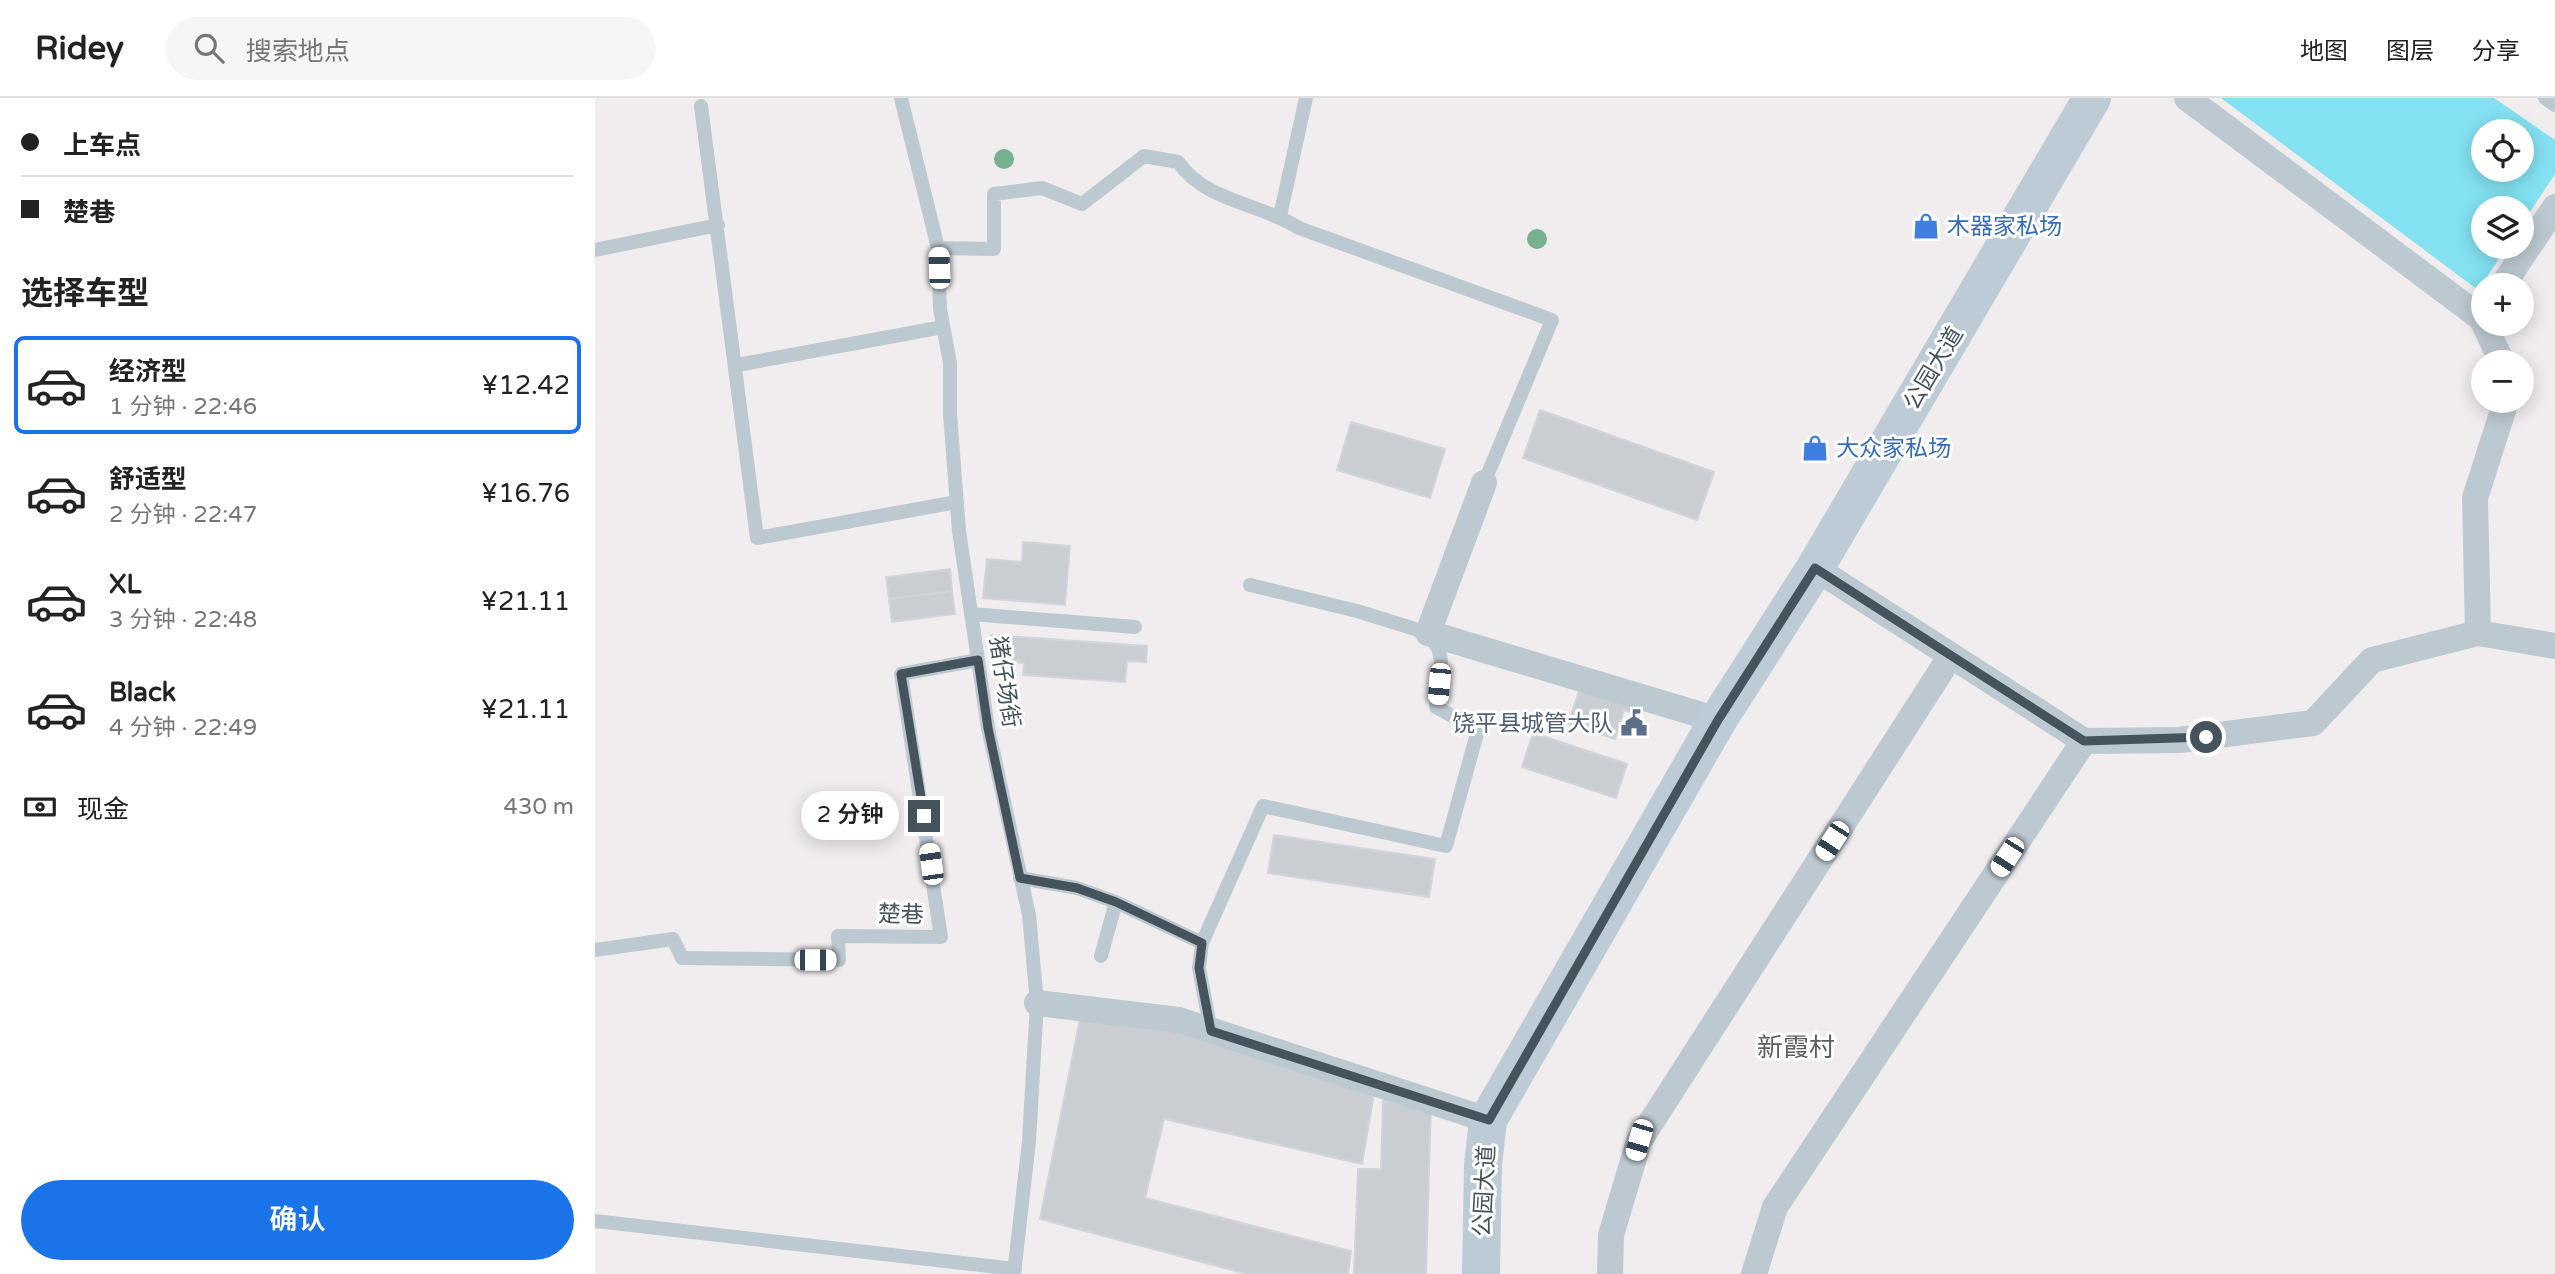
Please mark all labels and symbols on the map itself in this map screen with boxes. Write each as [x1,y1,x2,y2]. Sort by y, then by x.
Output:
shop icon: 木器家私场 [1911,211,1941,241]
place label: 木器家私场 [1947,213,2062,241]
car [928,247,951,289]
street label: 公园大道 [1898,322,1970,415]
shop icon: 大众家私场 [1800,433,1830,463]
place label: 大众家私场 [1836,435,1951,463]
street label: 猪仔场街 [983,635,1025,730]
car [1427,662,1452,706]
public building icon: 饶平县城管大队 [1619,708,1649,738]
place label: 饶平县城管大队 [1452,710,1613,738]
route start [2190,721,2222,753]
callout: 2 分钟 [801,792,899,840]
route end [908,800,940,832]
car [1812,818,1853,864]
car [1987,834,2028,880]
car [918,842,945,886]
street label: 楚巷 [878,901,924,929]
car [795,950,837,971]
district label: 新霞村 [1757,1032,1835,1063]
car [1624,1117,1655,1163]
street label: 公园大道 [1469,1144,1501,1238]

